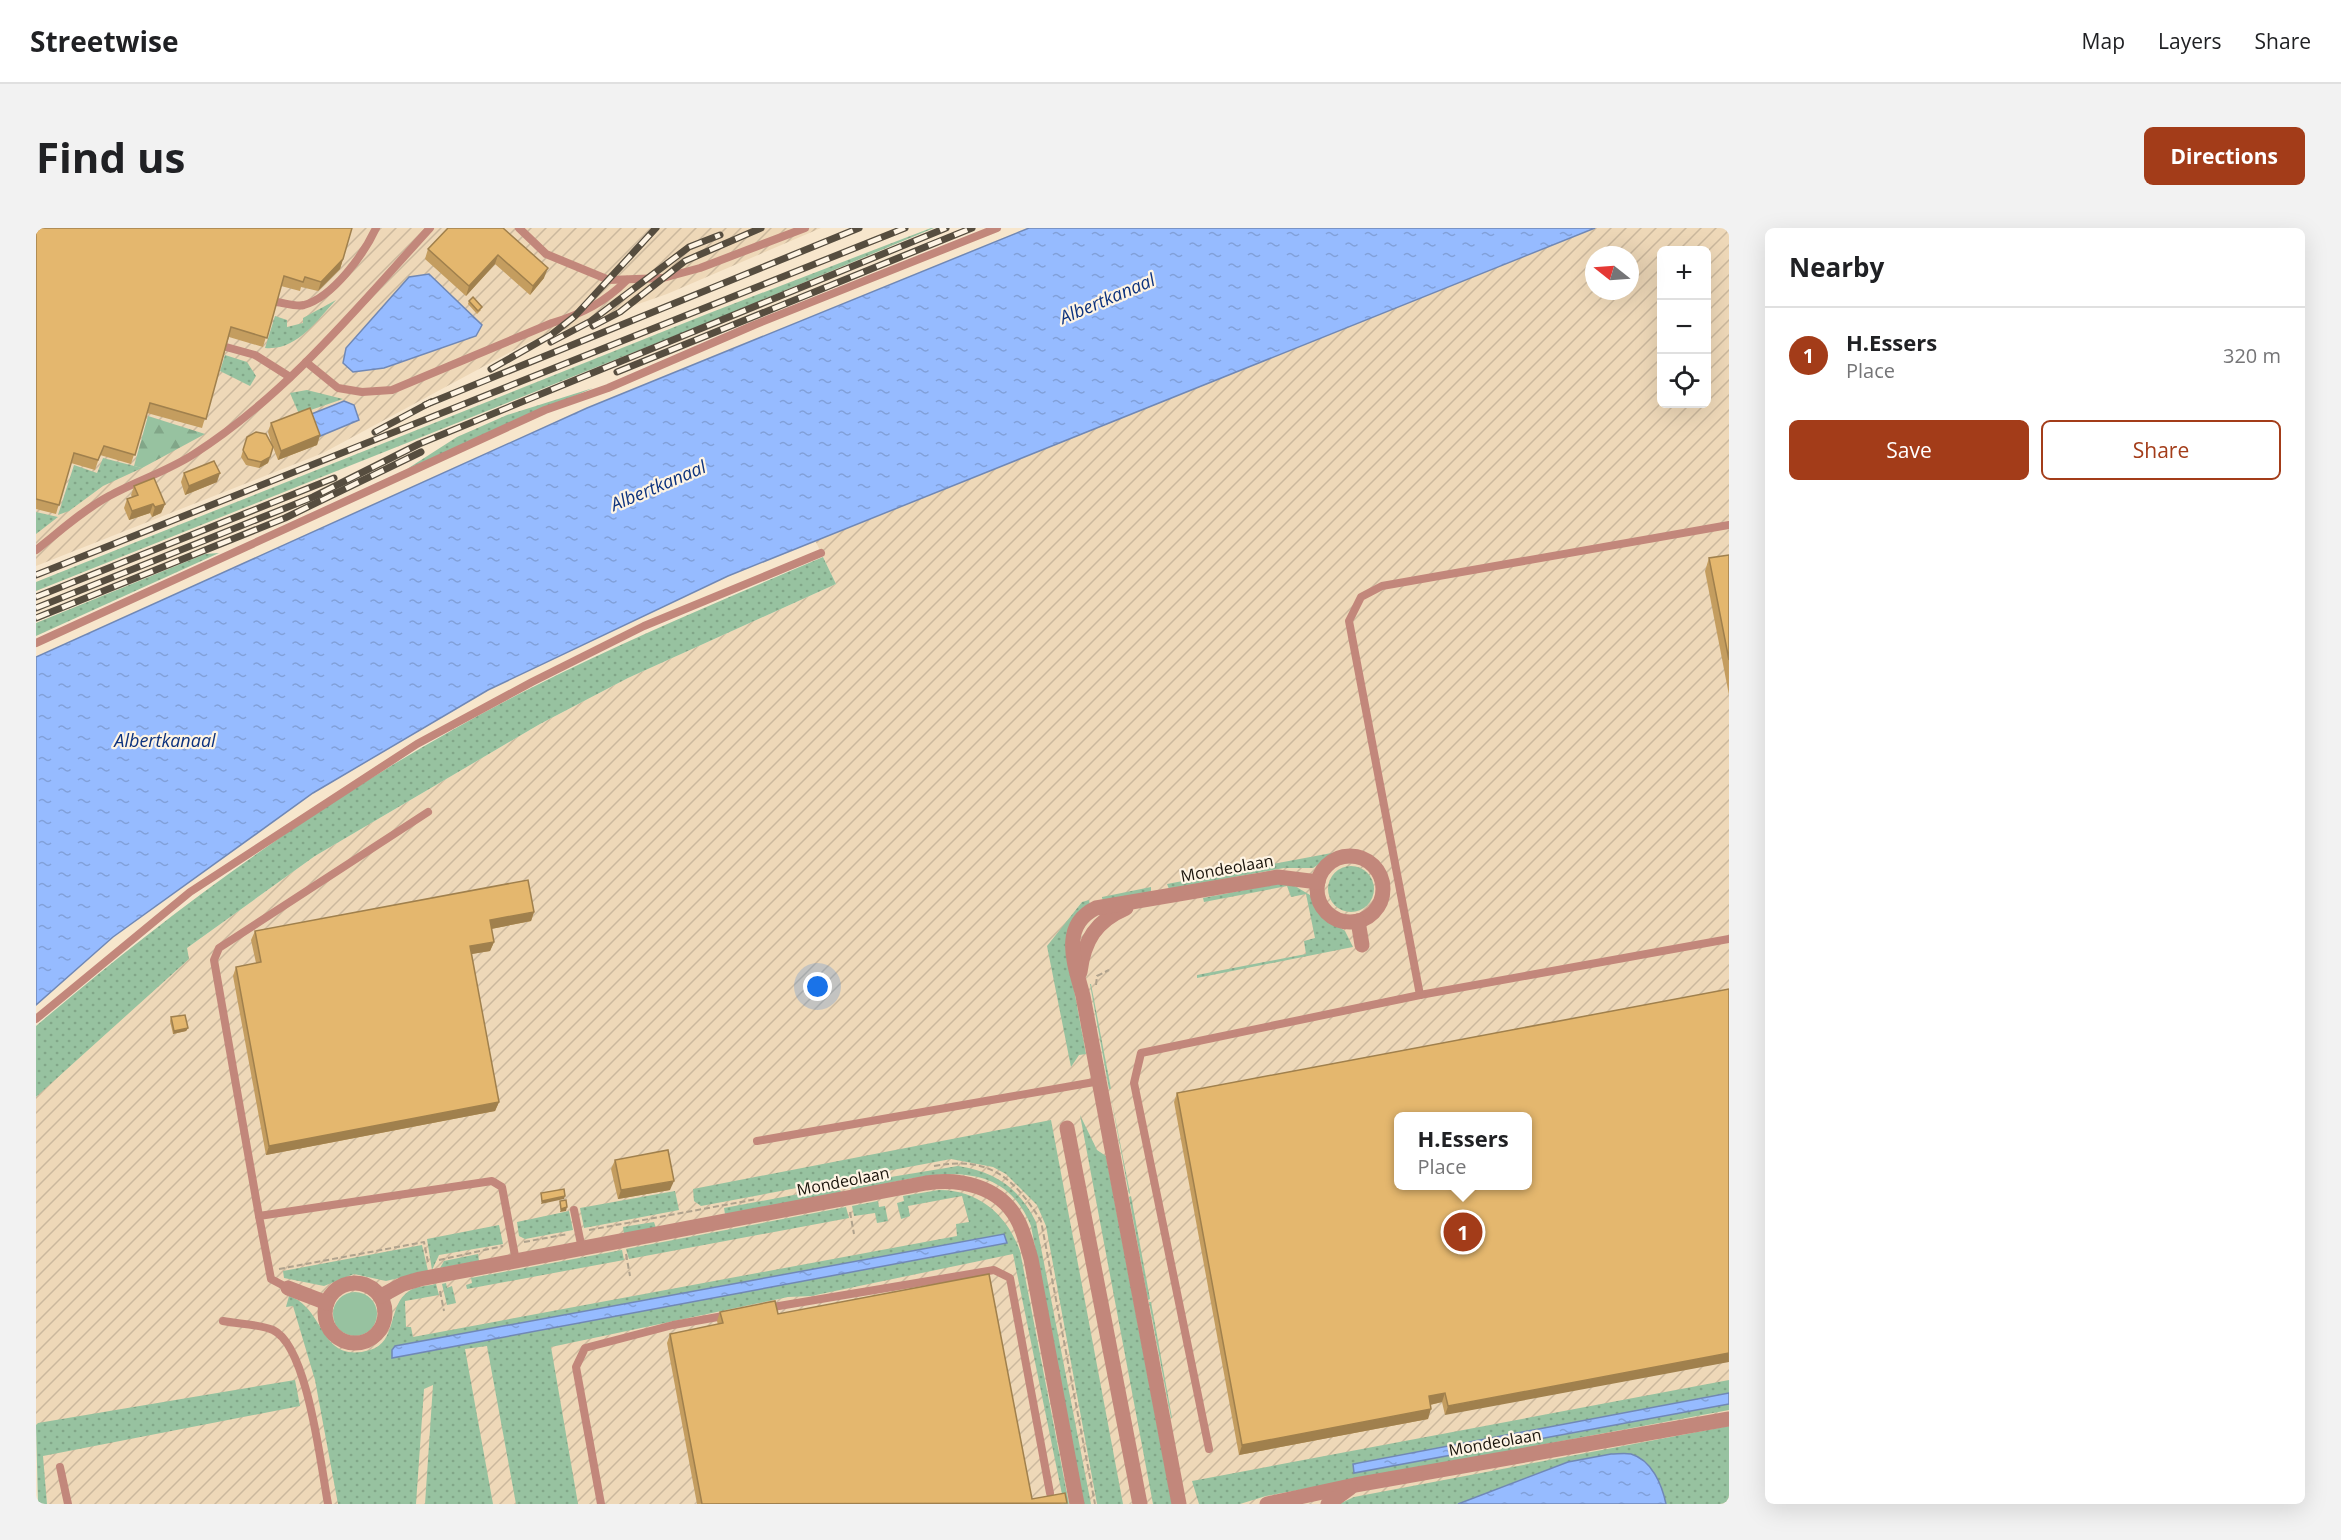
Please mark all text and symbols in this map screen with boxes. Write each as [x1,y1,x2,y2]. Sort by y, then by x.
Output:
text: Streetwise [30,22,179,60]
text: Map [2082,27,2125,55]
text: Layers [2158,27,2222,55]
text: Share [2255,27,2311,55]
button: Directions [2144,127,2305,185]
text: Find us [36,128,185,185]
north arrow [1585,246,1639,300]
map controls [1657,246,1711,408]
button: + [1657,246,1711,300]
text: Nearby [1789,249,1884,285]
water label: Albertkanaal [1054,267,1159,330]
button: − [1657,300,1711,354]
text: H.Essers [1846,327,1937,357]
text: 1 [1803,342,1814,369]
text: 320 m [2223,342,2281,369]
button: locate [1657,354,1711,408]
text: Place [1846,357,1895,384]
button: Save [1789,420,2029,480]
button: Share [2041,420,2281,480]
water label: Albertkanaal [605,454,710,517]
water label: Albertkanaal [112,728,216,752]
street label: Mondeolaan [1179,849,1275,887]
your location [803,972,832,1001]
popup [1394,1112,1532,1190]
text: H.Essers [1417,1123,1509,1153]
text: Place [1417,1153,1466,1180]
street label: Mondeolaan [795,1161,891,1201]
pin: 1 [1444,1210,1482,1254]
street label: Mondeolaan [1447,1423,1543,1461]

